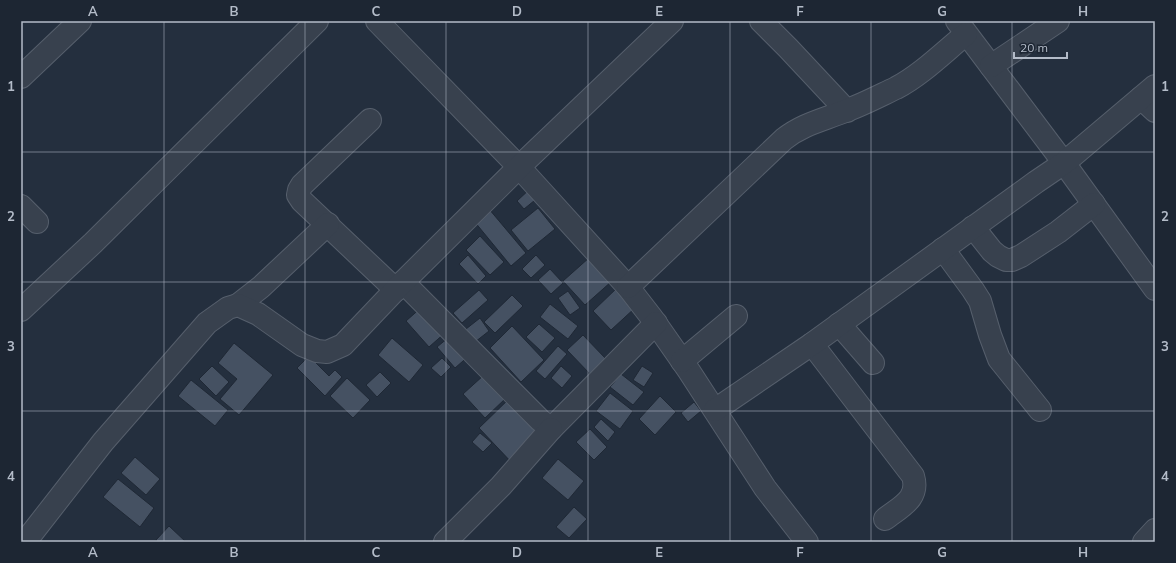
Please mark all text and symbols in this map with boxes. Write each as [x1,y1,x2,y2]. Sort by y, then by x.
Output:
text: A [88,3,98,19]
text: B [230,3,239,19]
text: C [372,3,381,19]
text: D [512,3,522,19]
text: E [655,3,663,19]
text: F [796,3,804,19]
text: G [937,3,947,19]
text: H [1078,3,1088,19]
scale bar [1014,34,1067,60]
text: 20 m [1020,40,1048,55]
text: 1 [7,78,15,94]
text: 1 [1161,78,1169,94]
text: 2 [7,208,15,224]
text: 2 [1161,208,1169,224]
text: 3 [7,338,15,354]
text: 3 [1161,338,1169,354]
text: 4 [7,468,15,484]
text: 4 [1161,468,1169,484]
text: A [88,544,98,560]
text: B [230,544,239,560]
text: C [372,544,381,560]
text: D [512,544,522,560]
text: E [655,544,663,560]
text: F [796,544,804,560]
text: G [937,544,947,560]
text: H [1078,544,1088,560]

